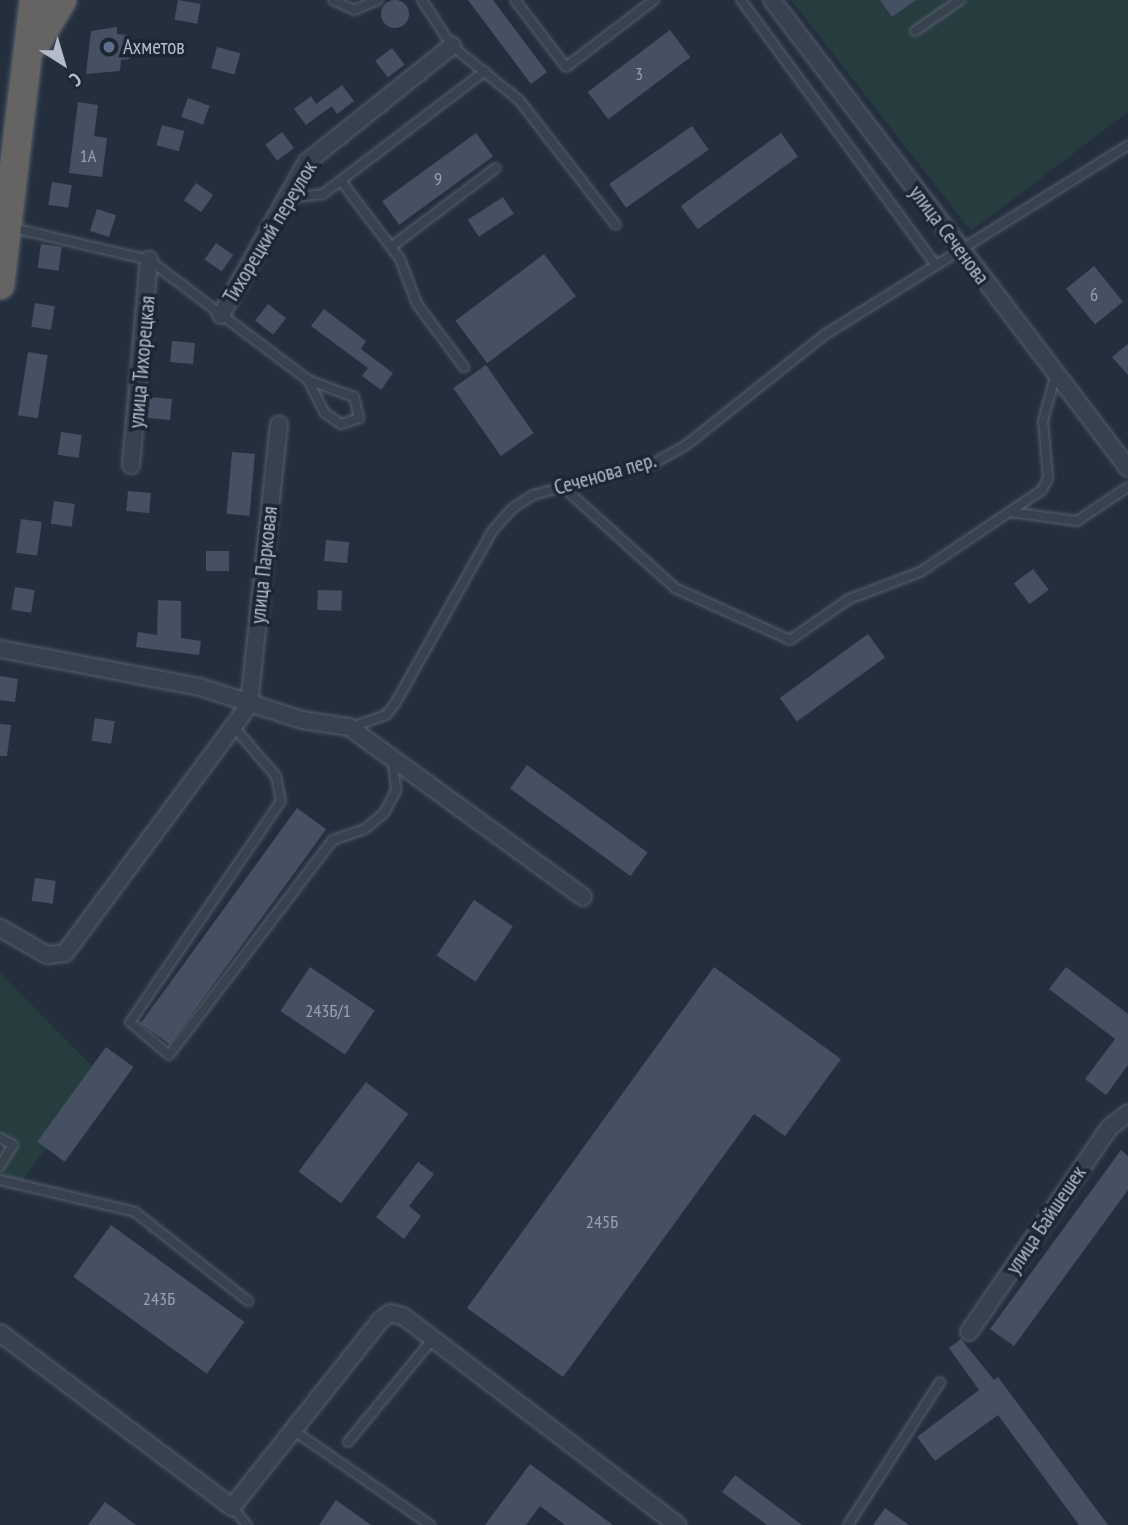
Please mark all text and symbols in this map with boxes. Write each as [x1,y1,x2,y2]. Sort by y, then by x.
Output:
north arrow [28,28,98,98]
place label: Ахметов [123,34,185,60]
marker: Ахметов [101,39,117,55]
house number: 3 [635,63,643,85]
text: С [65,68,86,92]
house number: 1А [80,145,96,167]
street label: Тихорецкий переулок [218,157,322,307]
house number: 9 [434,168,442,190]
street label: улица Сеченова [904,181,994,289]
house number: 6 [1090,284,1098,306]
street label: улица Тихорецкая [124,294,160,430]
street label: Сеченова пер. [551,447,659,501]
street label: улица Парковая [245,505,283,625]
house number: 243Б/1 [305,1000,351,1022]
street label: улица Байшешек [1001,1161,1091,1279]
house number: 245Б [586,1211,618,1233]
house number: 243Б [143,1288,175,1310]

